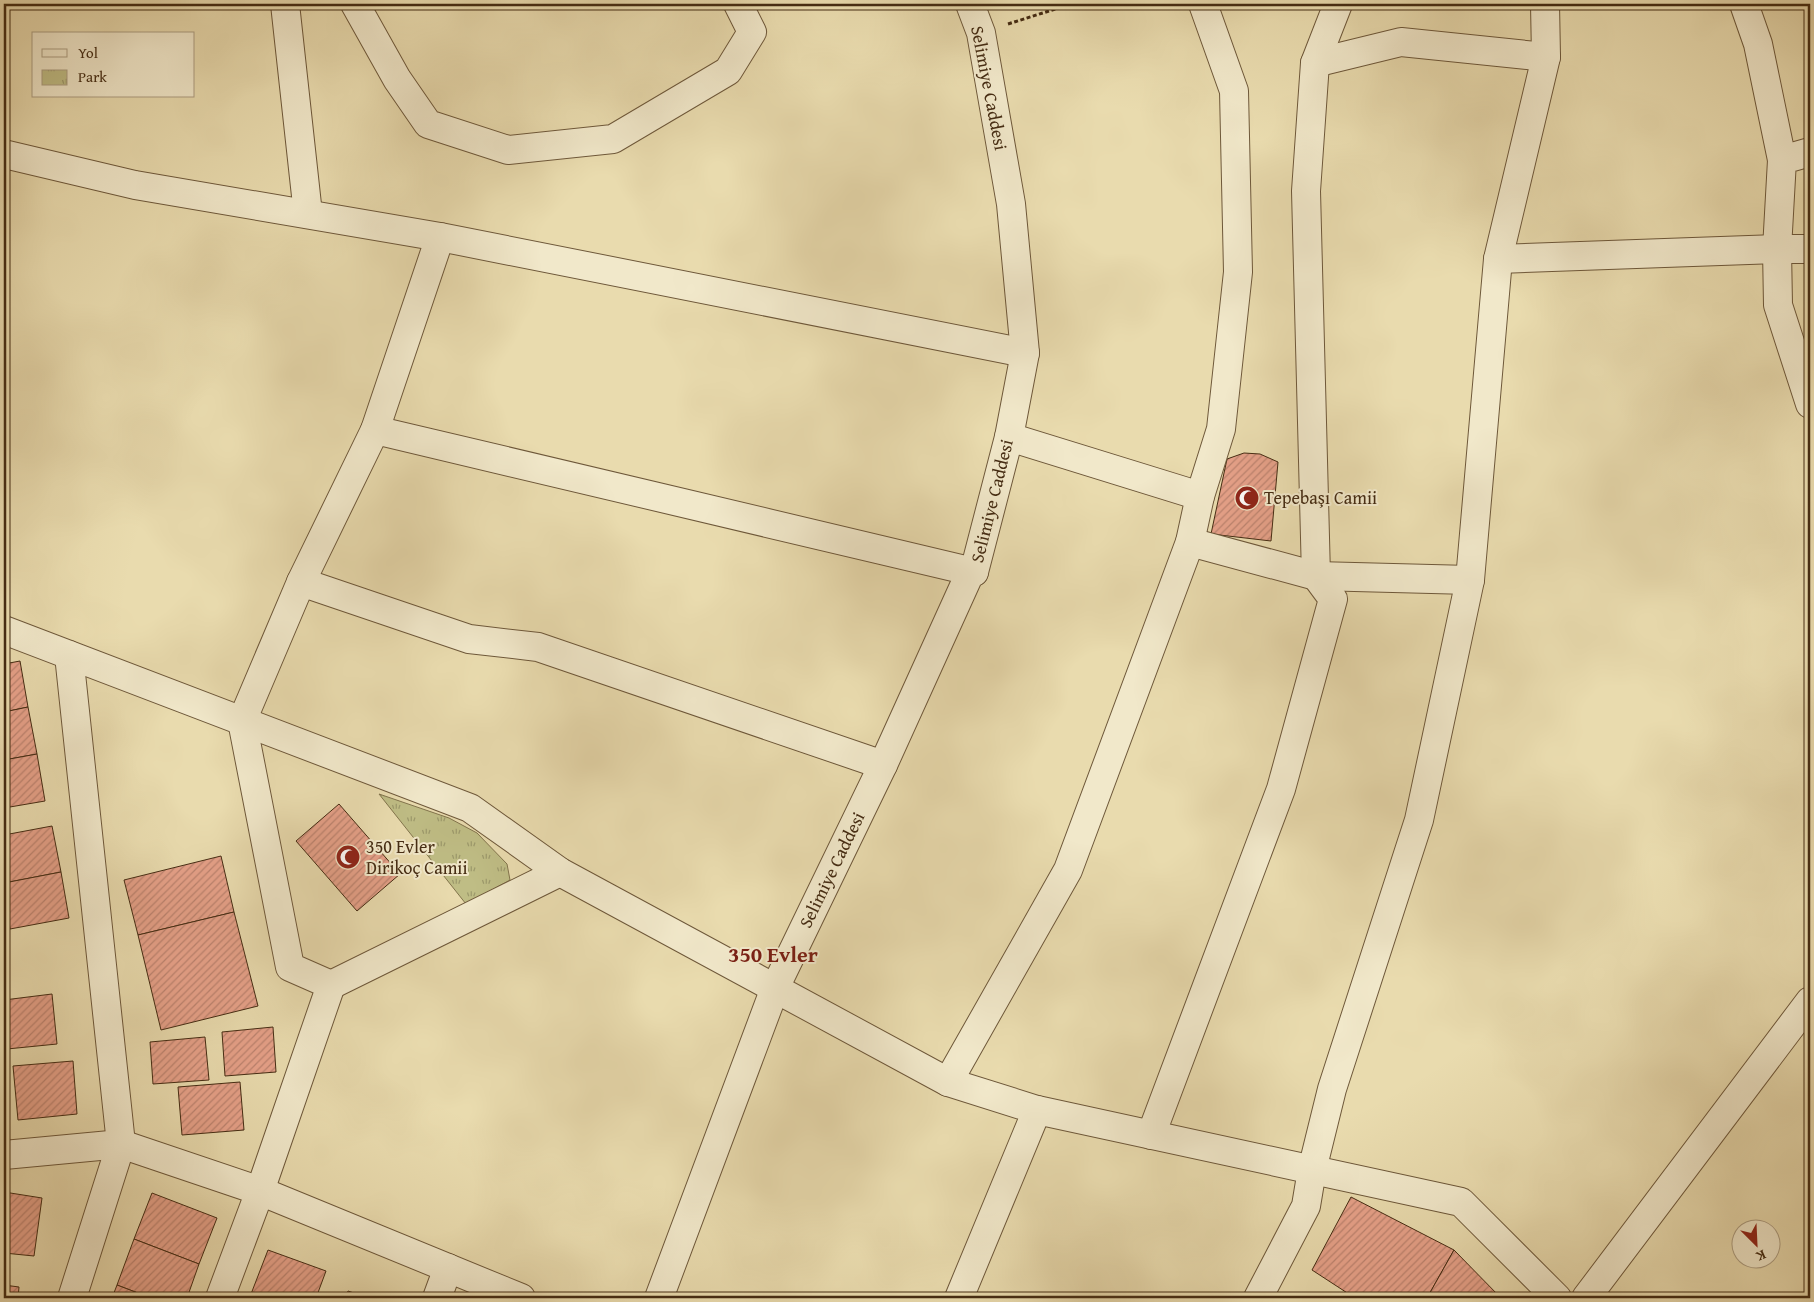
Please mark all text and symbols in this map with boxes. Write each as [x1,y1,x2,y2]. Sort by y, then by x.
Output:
street label: Selimiye Caddesi [964,23,1015,152]
legend [32,32,195,98]
text: Yol [78,42,98,63]
text: Park [78,66,107,87]
street label: Selimiye Caddesi [963,436,1020,565]
place label: Tepebaşı Camii [1264,484,1377,511]
mosque icon: Tepebaşı Camii [1234,485,1260,511]
street label: Selimiye Caddesi [792,807,871,932]
place label: 350 Evler Dirikoç Camii [366,833,467,881]
mosque icon: 350 Evler Dirikoç Camii [335,844,361,870]
district label: 350 Evler [728,938,818,970]
north arrow [1732,1220,1782,1270]
text: K [1753,1245,1769,1267]

